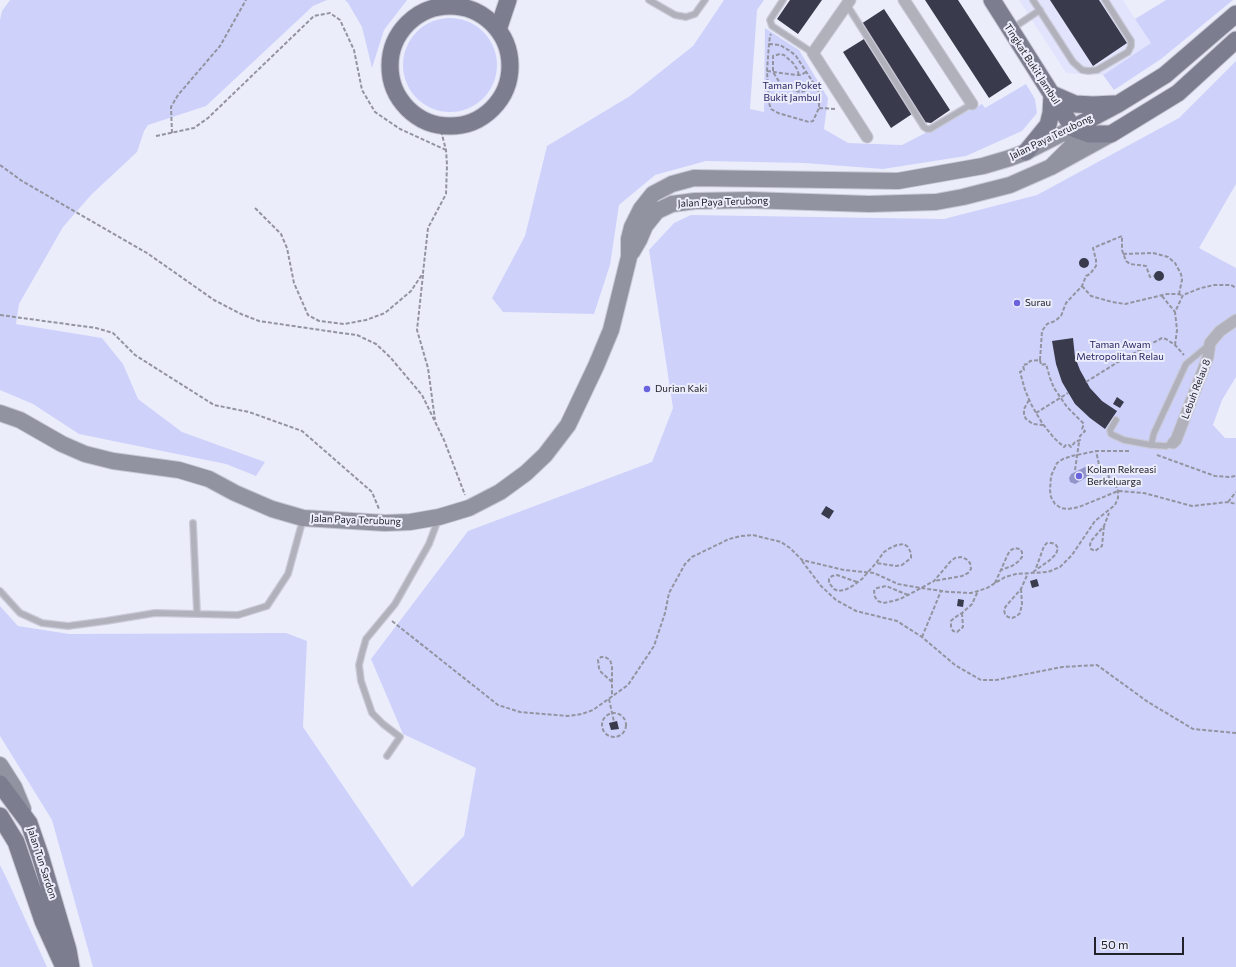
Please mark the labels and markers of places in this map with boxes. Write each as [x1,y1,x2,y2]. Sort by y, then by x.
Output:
place label: Surau [1025,297,1051,309]
marker: Surau [1012,298,1022,308]
place label: Durian Kaki [655,383,707,395]
marker: Durian Kaki [642,384,652,394]
place label: Kolam Rekreasi Berkeluarga [1087,464,1156,488]
marker: Kolam Rekreasi Berkeluarga [1074,471,1084,481]

